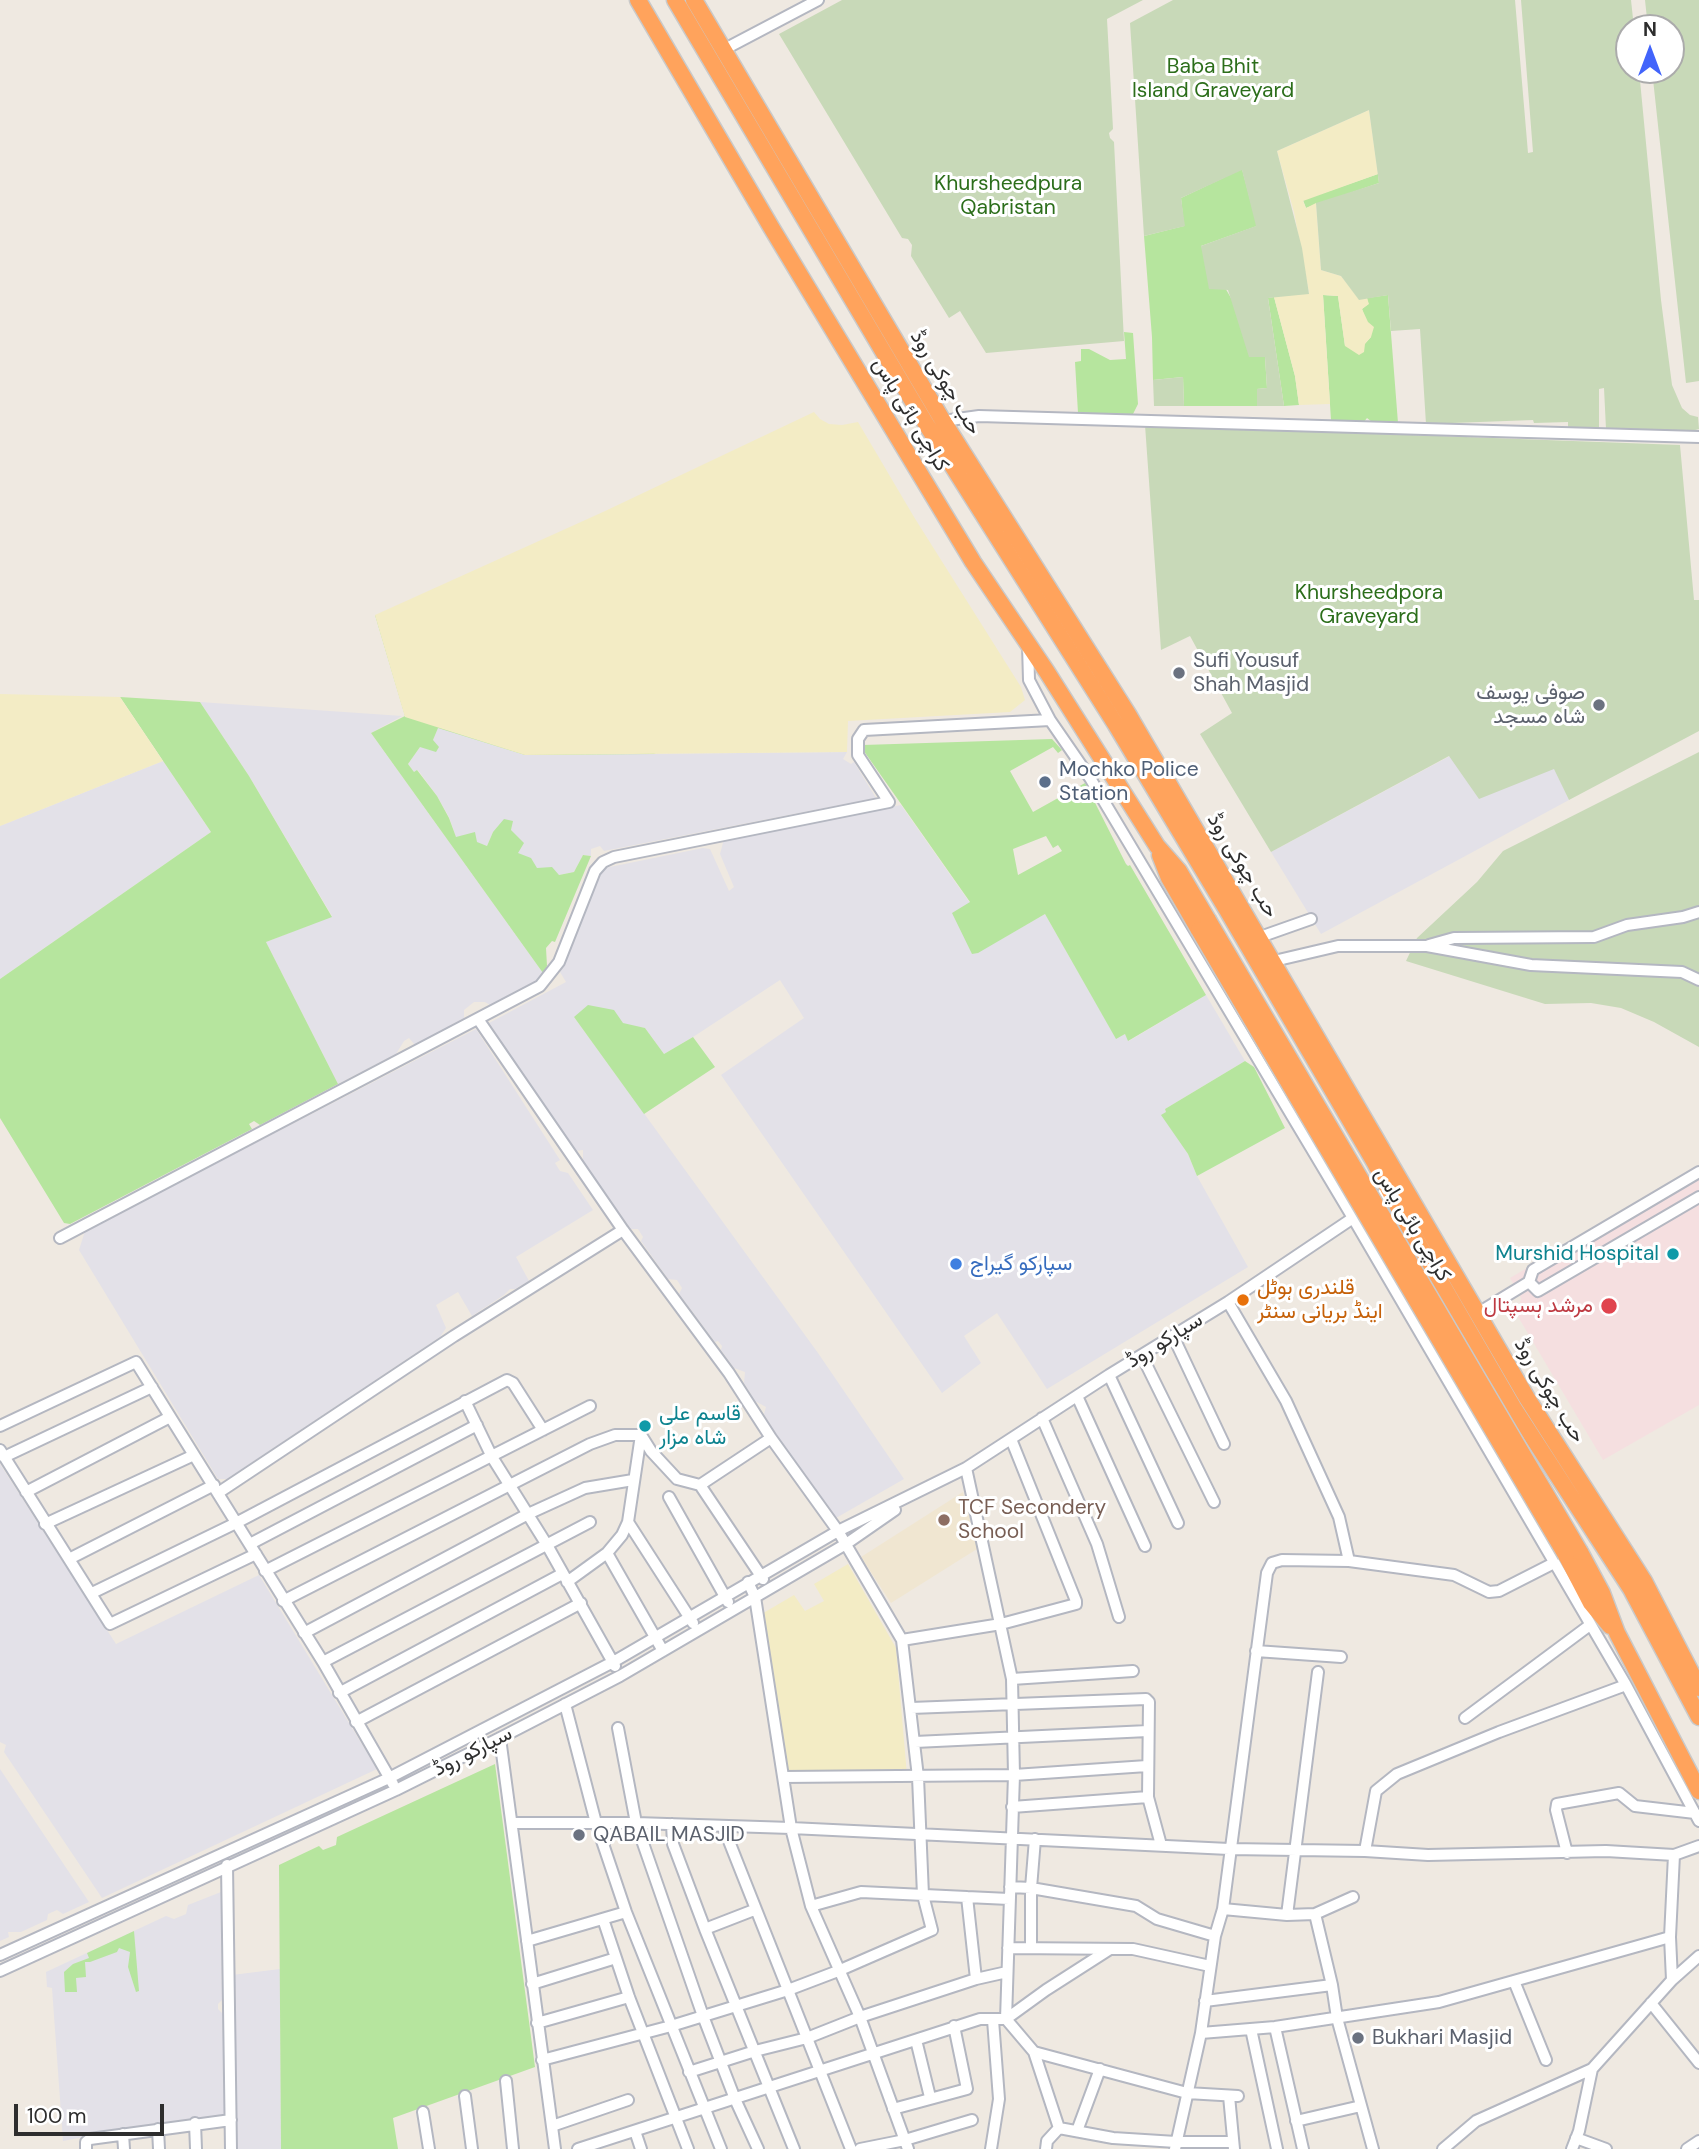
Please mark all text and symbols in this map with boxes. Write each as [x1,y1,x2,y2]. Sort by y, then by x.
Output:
north arrow [1615,14,1685,84]
text: N [1643,17,1657,42]
park label: Baba Bhit Island Graveyard [1132,54,1294,104]
park label: Khursheedpura Qabristan [934,171,1082,221]
street label: حب چوکی روڈ [904,326,986,440]
street label: کراچی بائی پاس [866,354,954,476]
park label: Khursheedpora Graveyard [1295,580,1443,630]
place label: Sufi Yousuf Shah Masjid [1193,648,1309,698]
marker: Sufi Yousuf Shah Masjid [1171,665,1187,681]
place label: صوفی یوسف شاہ مسجد [1476,680,1585,730]
marker: صوفی یوسف شاہ مسجد [1591,697,1607,713]
place label: Mochko Police Station [1059,757,1199,807]
marker: Mochko Police Station [1037,774,1053,790]
street label: حب چوکی روڈ [1201,809,1283,923]
street label: کراچی بائی پاس [1368,1164,1456,1286]
place label: Murshid Hospital [1495,1241,1659,1267]
marker: Murshid Hospital [1665,1246,1681,1262]
place label: سپارکو گیراج [970,1251,1072,1277]
marker: سپارکو گیراج [948,1256,964,1272]
place label: قلندری ہوٹل اینڈ بریانی سنٹر [1257,1275,1383,1325]
marker: قلندری ہوٹل اینڈ بریانی سنٹر [1235,1292,1251,1308]
place label: مرشد ہسپتال [1484,1293,1593,1319]
marker: مرشد ہسپتال [1599,1296,1619,1316]
street label: سپارکو روڈ [1122,1308,1208,1374]
street label: حب چوکی روڈ [1508,1334,1590,1448]
place label: قاسم علی شاہ مزار [659,1401,741,1451]
marker: قاسم علی شاہ مزار [637,1418,653,1434]
place label: TCF Secondery School [958,1495,1106,1545]
marker: TCF Secondery School [936,1512,952,1528]
street label: سپارکو روڈ [429,1721,517,1783]
place label: QABAIL MASJID [593,1822,745,1848]
marker: QABAIL MASJID [571,1827,587,1843]
place label: Bukhari Masjid [1372,2025,1512,2051]
marker: Bukhari Masjid [1350,2030,1366,2046]
scale bar [18,2090,168,2134]
text: 100 m [27,2102,87,2130]

